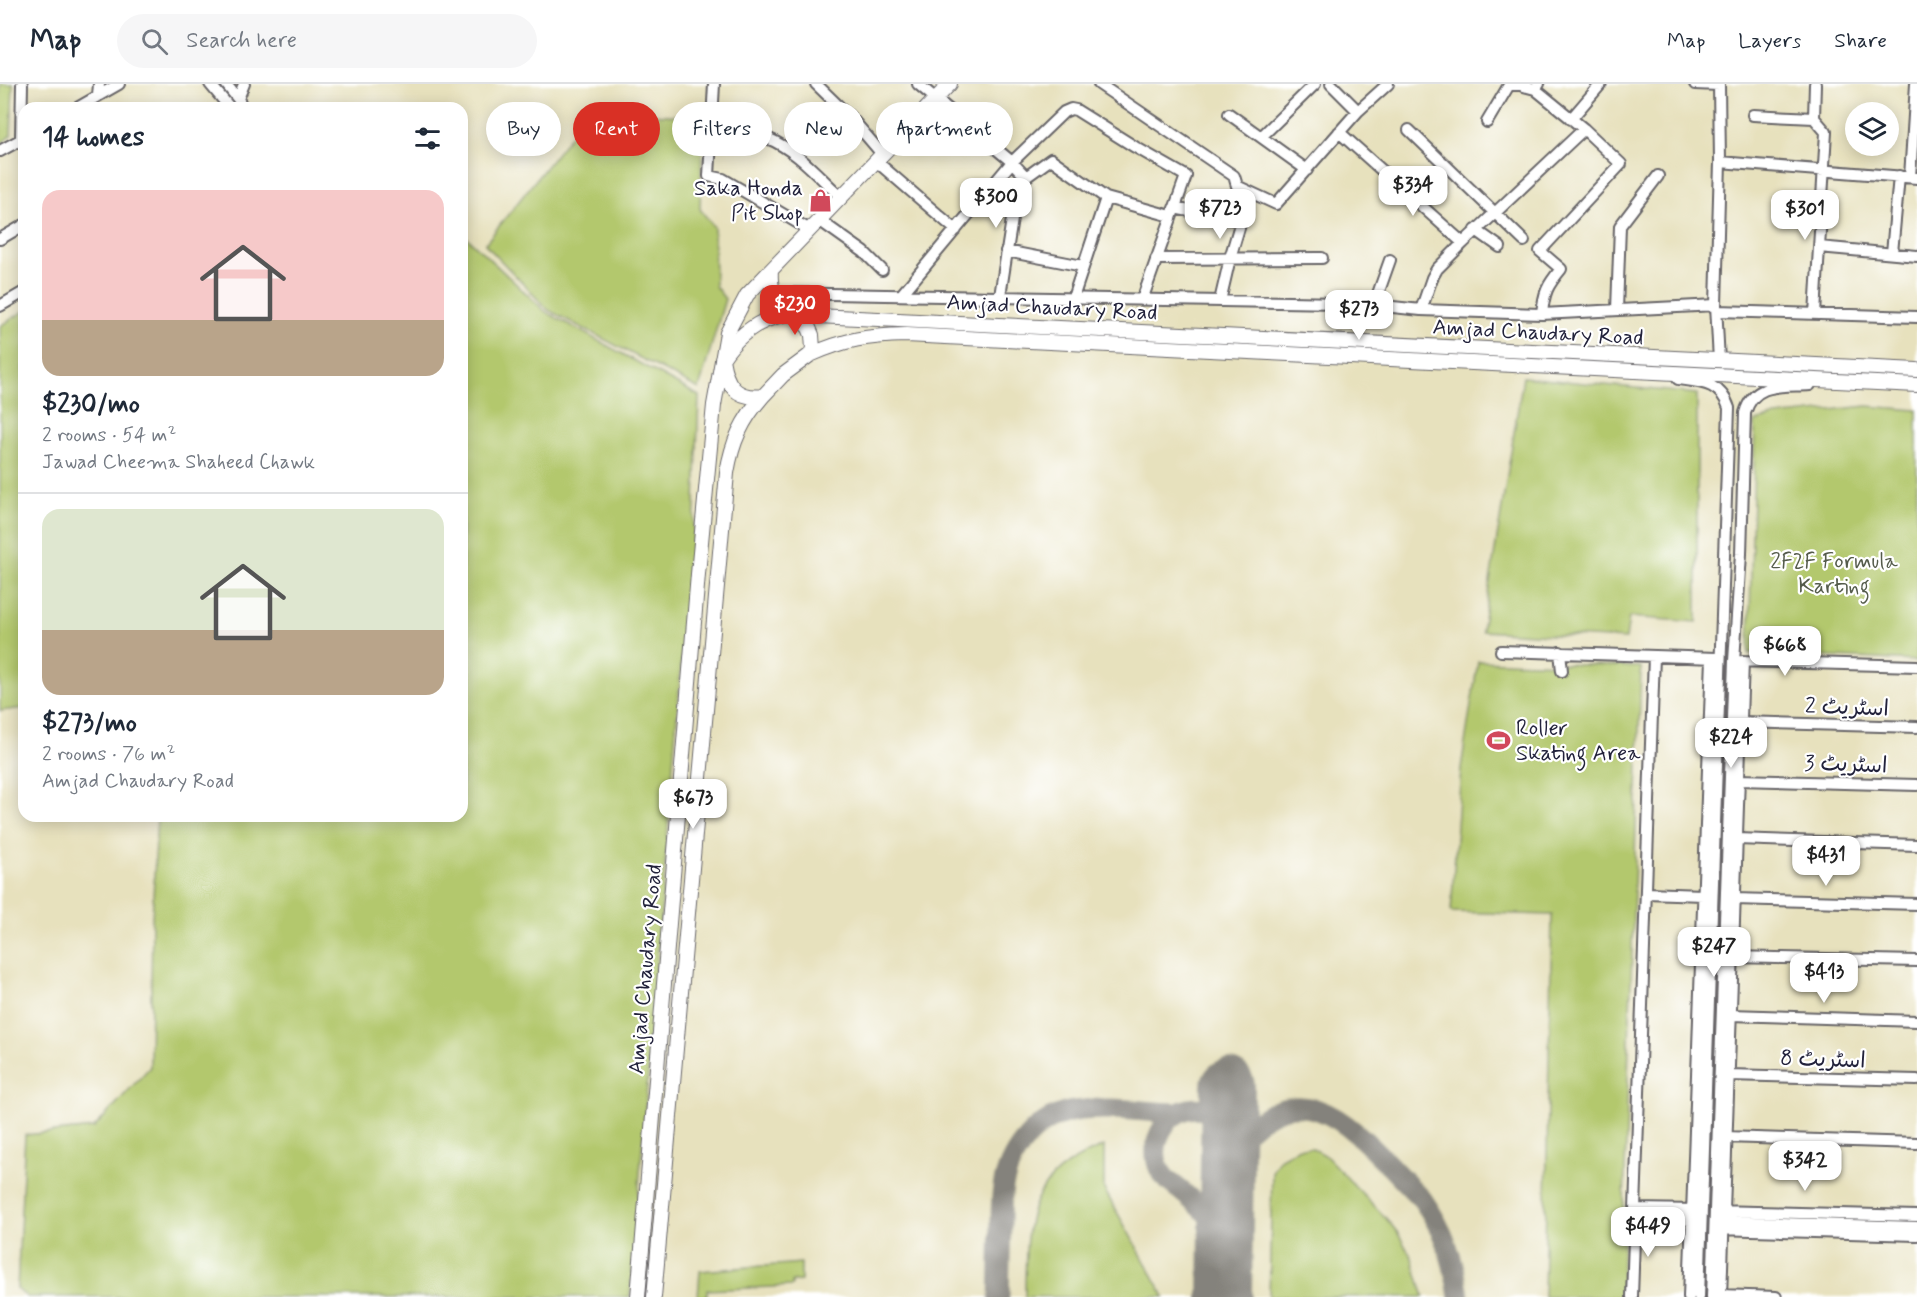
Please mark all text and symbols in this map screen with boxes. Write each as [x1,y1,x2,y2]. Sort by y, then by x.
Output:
search box [117,14,537,68]
text: Map [30,23,81,60]
icon: search [138,25,171,58]
text: Search here [186,27,297,55]
text: Map [1667,27,1705,55]
text: Layers [1738,27,1801,55]
text: Share [1834,27,1887,55]
chip: Buy [486,102,561,156]
chip: Rent [573,102,660,156]
chip: Filters [672,102,772,156]
chip: New [784,102,864,156]
chip: Apartment [876,102,1013,156]
map controls [1845,102,1899,156]
button: layers [1845,102,1899,156]
text: 14 homes [42,121,144,155]
icon: filters [411,122,444,155]
pin: $334 [1377,166,1449,217]
text: $334 [1392,172,1434,199]
place label: Saka Honda Pit Shop [694,175,803,228]
pin: $300 [960,178,1032,229]
text: $300 [974,184,1018,211]
shop icon: Saka Honda Pit Shop [808,187,834,213]
pin: $723 [1184,189,1256,240]
pin: $301 [1769,190,1841,241]
text: $723 [1199,195,1241,222]
text: $301 [1785,196,1825,223]
icon: home [189,229,297,337]
pin: $230 [759,285,831,336]
street label: Amjad Chaudary Road [946,288,1158,328]
pin: $273 [1323,290,1395,341]
text: $230 [774,291,816,318]
text: $273 [1339,296,1379,323]
street label: Amjad Chaudary Road [1432,313,1644,353]
text: $230/mo [42,388,140,422]
text: 2 rooms · 54 m² [42,422,176,449]
text: Jawad Cheema Shaheed Chawk [42,449,315,476]
icon: home [189,548,297,656]
park label: 2F2F Formula Karting [1770,548,1899,604]
pin: $668 [1749,626,1821,677]
text: $668 [1763,632,1807,659]
street label: اسٹریٹ 2 [1805,693,1889,723]
text: $273/mo [42,707,137,741]
place label: Roller Skating Area [1516,715,1641,771]
pin: $224 [1695,718,1767,769]
text: $224 [1709,724,1753,751]
sports icon: Roller Skating Area [1485,727,1511,753]
text: 2 rooms · 76 m² [42,741,175,768]
street label: اسٹریٹ 3 [1804,750,1888,780]
text: Amjad Chaudary Road [42,768,234,795]
pin: $673 [657,779,729,830]
text: $673 [673,785,713,812]
pin: $431 [1790,836,1862,887]
text: $431 [1806,842,1846,869]
street label: Amjad Chaudary Road [623,863,670,1076]
pin: $247 [1678,927,1750,978]
text: $247 [1692,933,1736,960]
pin: $413 [1788,953,1860,1004]
text: $413 [1804,959,1844,986]
street label: اسٹریٹ 8 [1780,1045,1866,1075]
pin: $342 [1769,1141,1841,1192]
text: $342 [1783,1147,1827,1174]
pin: $449 [1612,1207,1684,1258]
text: $449 [1625,1213,1671,1240]

